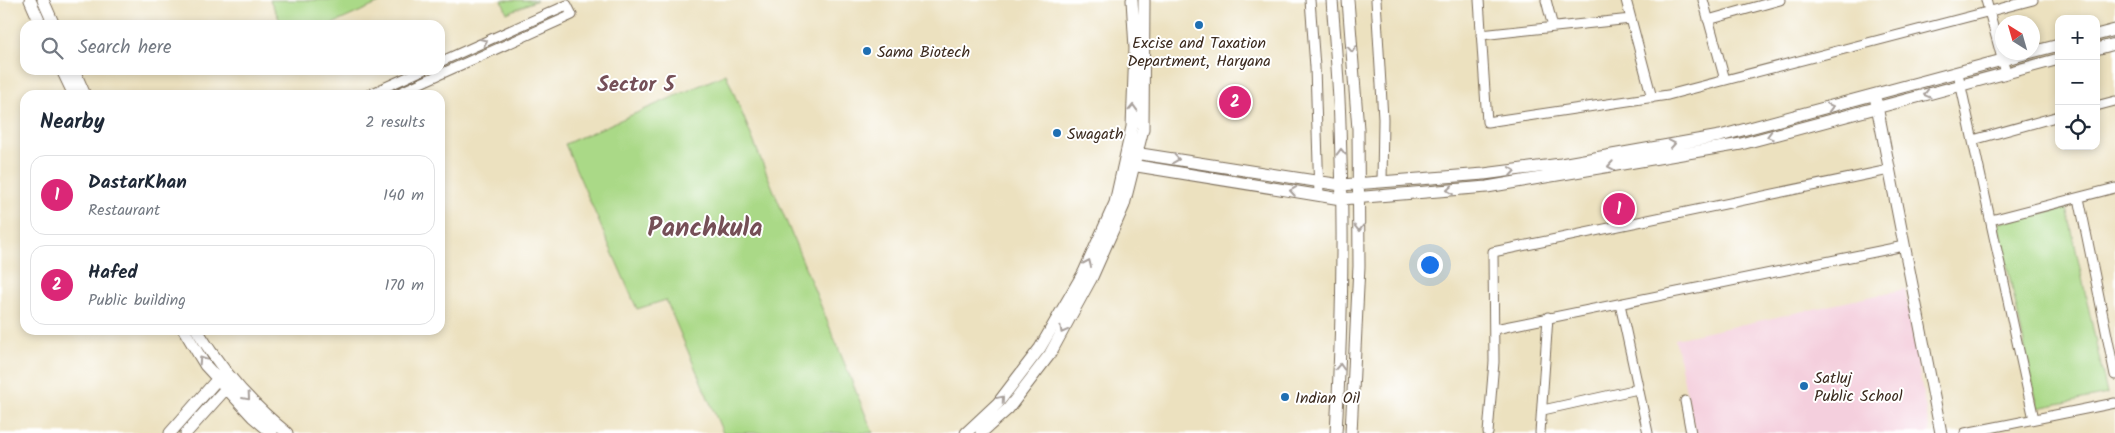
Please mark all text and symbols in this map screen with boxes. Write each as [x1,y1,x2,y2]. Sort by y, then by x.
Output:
north arrow [1995,15,2040,60]
map controls [2055,15,2100,150]
button: + [2055,15,2100,60]
marker: Excise and Taxation Department, Haryana [1193,19,1205,31]
search box [20,20,445,75]
place label: Excise and Taxation Department, Haryana [1127,31,1271,74]
text: Search here [78,33,172,63]
icon: search [38,34,66,62]
one-way arrow [479,38,488,49]
place label: Sama Biotech [877,40,970,65]
marker: Sama Biotech [861,45,873,57]
one-way arrow [1346,45,1357,53]
button: − [2055,60,2100,105]
district label: Sector 5 [597,69,677,102]
pin: 2 [1219,83,1251,121]
one-way arrow [1923,88,1932,99]
one-way arrow [1826,102,1835,113]
one-way arrow [1128,104,1138,112]
button: locate [2055,105,2100,150]
text: Nearby [40,106,105,139]
text: 2 results [365,110,425,135]
place label: Swagath [1067,122,1124,147]
marker: Swagath [1051,127,1063,139]
one-way arrow [1766,130,1775,141]
one-way arrow [1668,140,1676,150]
one-way arrow [1336,148,1346,156]
one-way arrow [1171,154,1180,164]
one-way arrow [1606,160,1614,171]
one-way arrow [1507,166,1516,176]
text: DastarKhan [88,168,187,198]
text: 1 [55,183,59,208]
text: 140 m [383,183,424,208]
one-way arrow [1446,184,1454,195]
one-way arrow [1289,187,1298,197]
pin: 1 [1603,190,1635,228]
text: Restaurant [88,198,160,223]
district label: Panchkula [648,208,762,250]
one-way arrow [1354,225,1364,233]
your location [1417,252,1443,278]
text: Hafed [88,258,138,288]
one-way arrow [1081,259,1092,268]
text: 2 [52,273,62,298]
text: 170 m [384,273,424,298]
text: Public building [88,288,186,313]
one-way arrow [1059,324,1069,333]
one-way arrow [199,356,209,365]
one-way arrow [1334,363,1345,371]
place label: Satluj Public School [1814,366,1903,409]
marker: Satluj Public School [1798,380,1810,392]
place label: Indian Oil [1295,386,1360,411]
one-way arrow [241,391,250,400]
marker: Indian Oil [1279,391,1291,403]
one-way arrow [995,396,1003,405]

